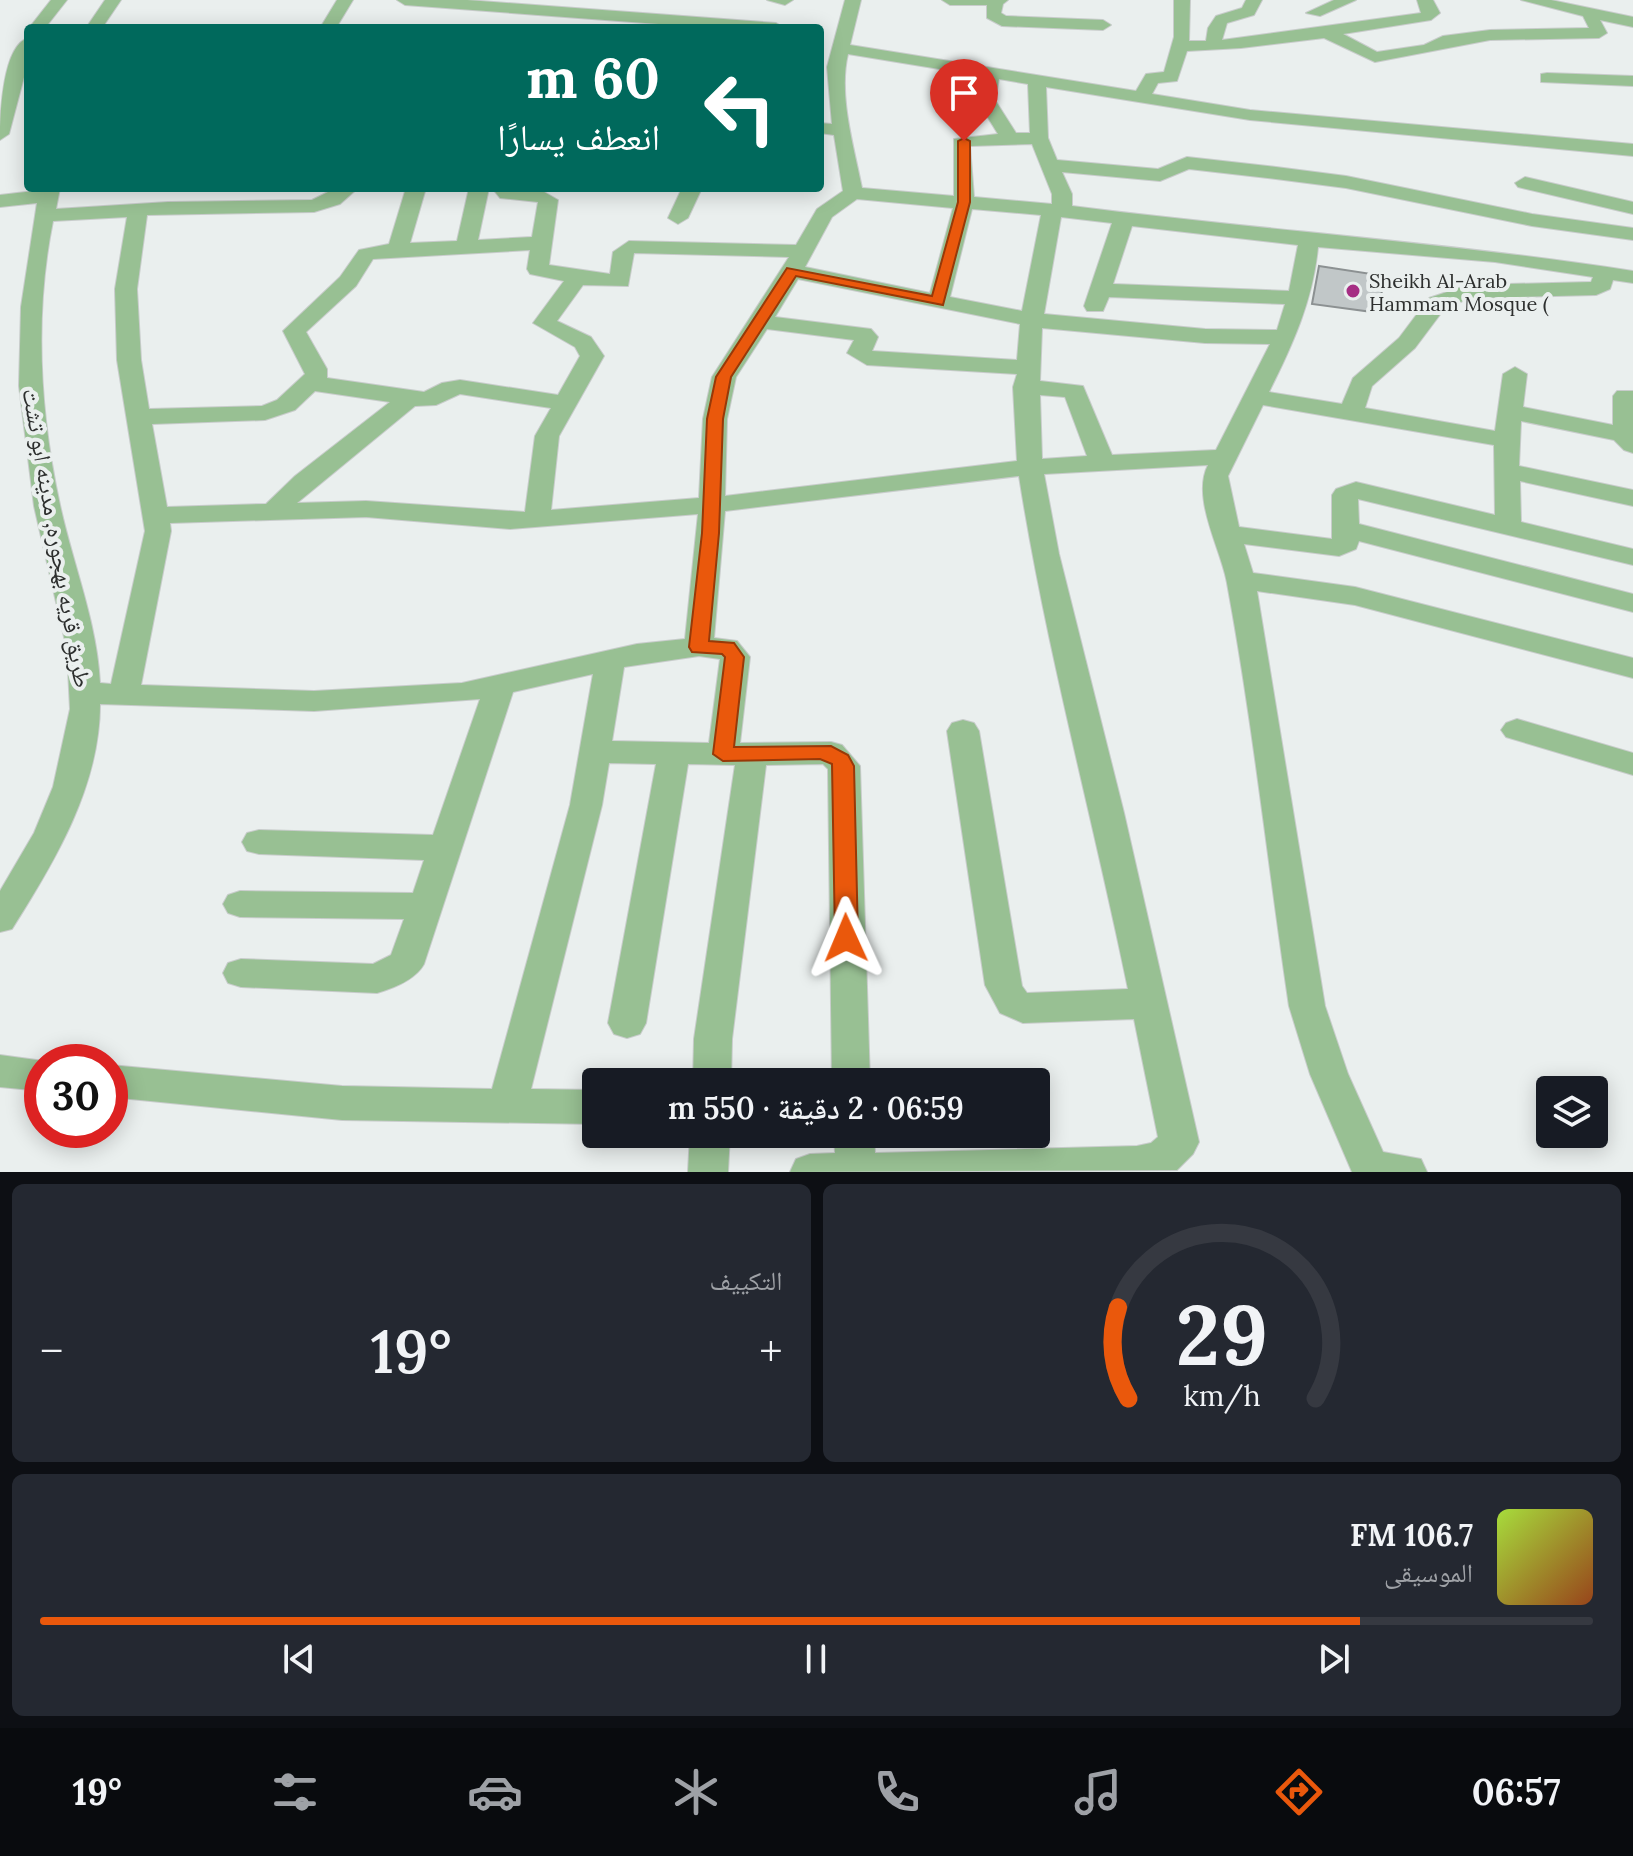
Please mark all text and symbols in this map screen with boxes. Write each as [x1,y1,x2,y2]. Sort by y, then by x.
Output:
text: 60 m [526,42,660,113]
icon: left [688,56,792,160]
pin [930,59,998,141]
icon: arrive [942,71,986,115]
text: انعطف يسارًا [497,114,660,160]
place label: Sheikh Al-Arab Hammam Mosque ( [1369,268,1549,317]
marker: Sheikh Al-Arab Hammam Mosque ( [1344,282,1362,300]
street label: طريق قريه بهجوره, مدينه ابو تشت [15,386,99,690]
position arrow [804,896,888,980]
speed limit sign: 30 [24,1044,128,1148]
map controls [1536,1076,1608,1148]
button: layers [1536,1076,1608,1148]
text: 06:59 · 2 دقيقة · 550 m [668,1089,964,1127]
text: التكييف [710,1264,783,1297]
text: 29 [1176,1281,1268,1388]
text: 19° [370,1313,452,1389]
text: − [40,1323,63,1379]
text: + [759,1323,782,1379]
text: km/h [1183,1377,1260,1414]
text: 106.7 FM [1350,1516,1473,1554]
text: الموسيقى [1384,1556,1473,1589]
icon: previous [277,1637,321,1681]
icon: pause [794,1637,838,1681]
icon: next [1312,1637,1356,1681]
icon: filters [267,1764,323,1820]
icon: car [467,1764,523,1820]
icon: climate [668,1764,724,1820]
icon: phone [869,1764,925,1820]
icon: music [1070,1764,1126,1820]
icon: directions [1271,1764,1327,1820]
text: 19° [73,1769,122,1815]
text: 06:57 [1472,1769,1561,1815]

